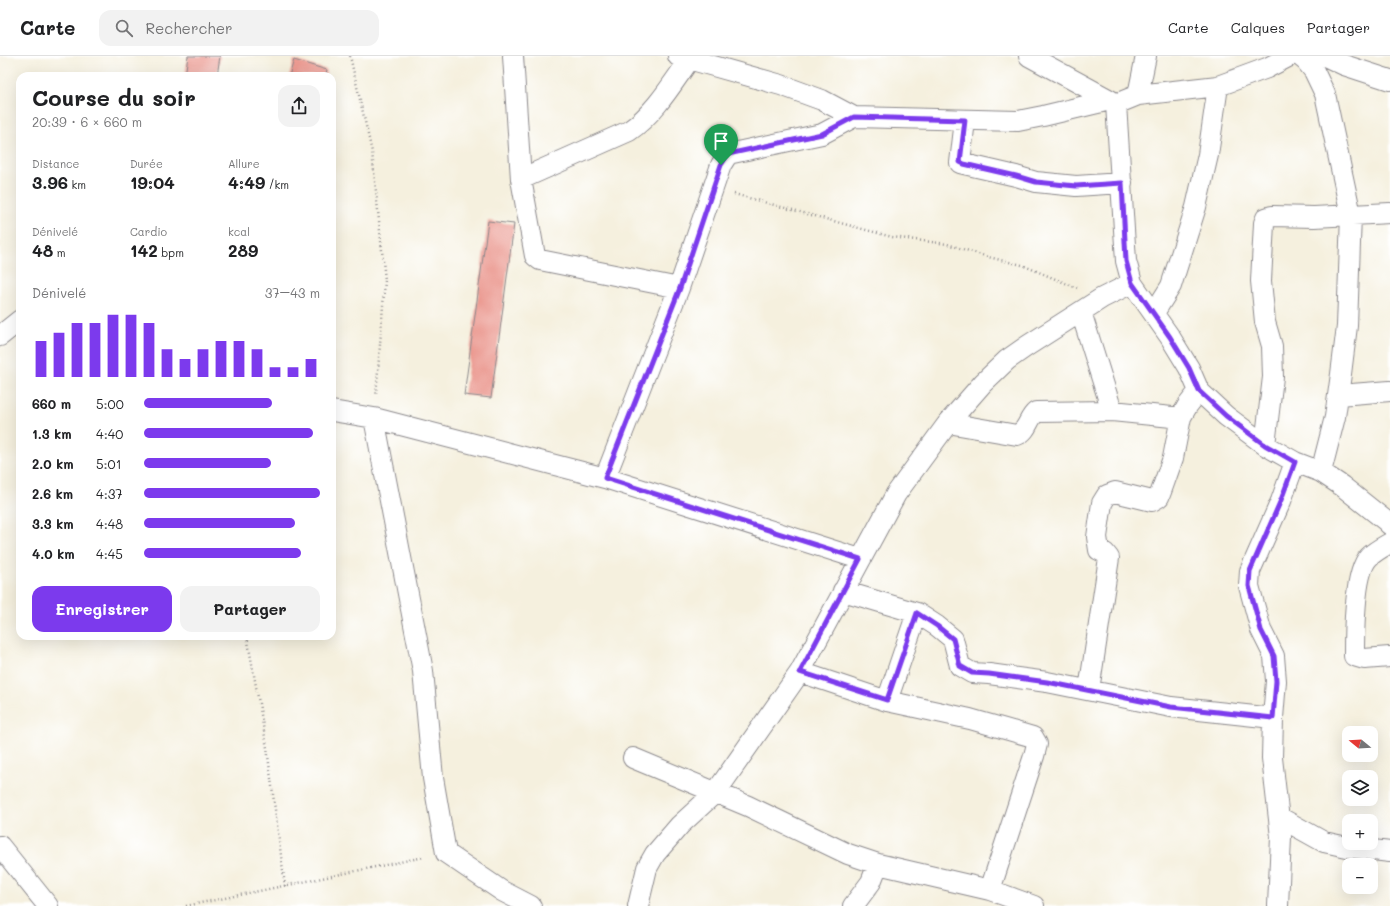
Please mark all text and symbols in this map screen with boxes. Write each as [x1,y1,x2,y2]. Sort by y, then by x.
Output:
search box [99,10,379,46]
text: Carte [20,15,75,40]
icon: search [113,17,135,39]
text: Rechercher [145,18,233,38]
text: Carte [1168,18,1209,37]
text: Calques [1231,18,1285,37]
text: Partager [1307,18,1370,37]
text: Course du soir [32,83,196,112]
button: share [278,85,320,127]
text: 20:39 · 6 × 660 m [32,113,142,130]
pin [704,124,738,165]
icon: arrive [710,130,732,152]
text: Distance [32,156,79,171]
text: Durée [130,156,163,171]
text: Allure [228,156,259,171]
text: 3.96 [32,171,68,193]
text: 19:04 [130,171,175,193]
text: 4:49 [228,171,265,193]
text: km [68,177,86,192]
text: /km [265,177,289,192]
text: Dénivelé [32,224,78,239]
text: Cardio [130,224,167,239]
text: kcal [228,224,250,239]
text: 48 [32,239,53,261]
text: 142 [130,239,158,261]
text: 289 [228,239,258,261]
text: m [53,245,66,260]
text: bpm [158,245,184,260]
text: Dénivelé [32,284,86,301]
text: 37–43 m [265,284,320,301]
text: 660 m [32,395,71,412]
text: 5:00 [96,395,124,412]
text: 1.3 km [32,425,72,442]
text: 4:40 [96,425,123,442]
text: 2.0 km [32,455,74,472]
text: 5:01 [96,455,121,472]
text: 2.6 km [32,485,73,502]
text: 4:37 [96,485,123,502]
text: 3.3 km [32,515,74,532]
text: 4:48 [96,515,123,532]
text: 4.0 km [32,545,75,562]
text: 4:45 [96,545,123,562]
button: Enregistrer [32,586,172,632]
button: Partager [180,586,320,632]
north arrow [1342,726,1378,762]
map controls [1342,726,1378,894]
button: layers [1342,770,1378,806]
button: + [1342,814,1378,850]
button: − [1342,858,1378,894]

